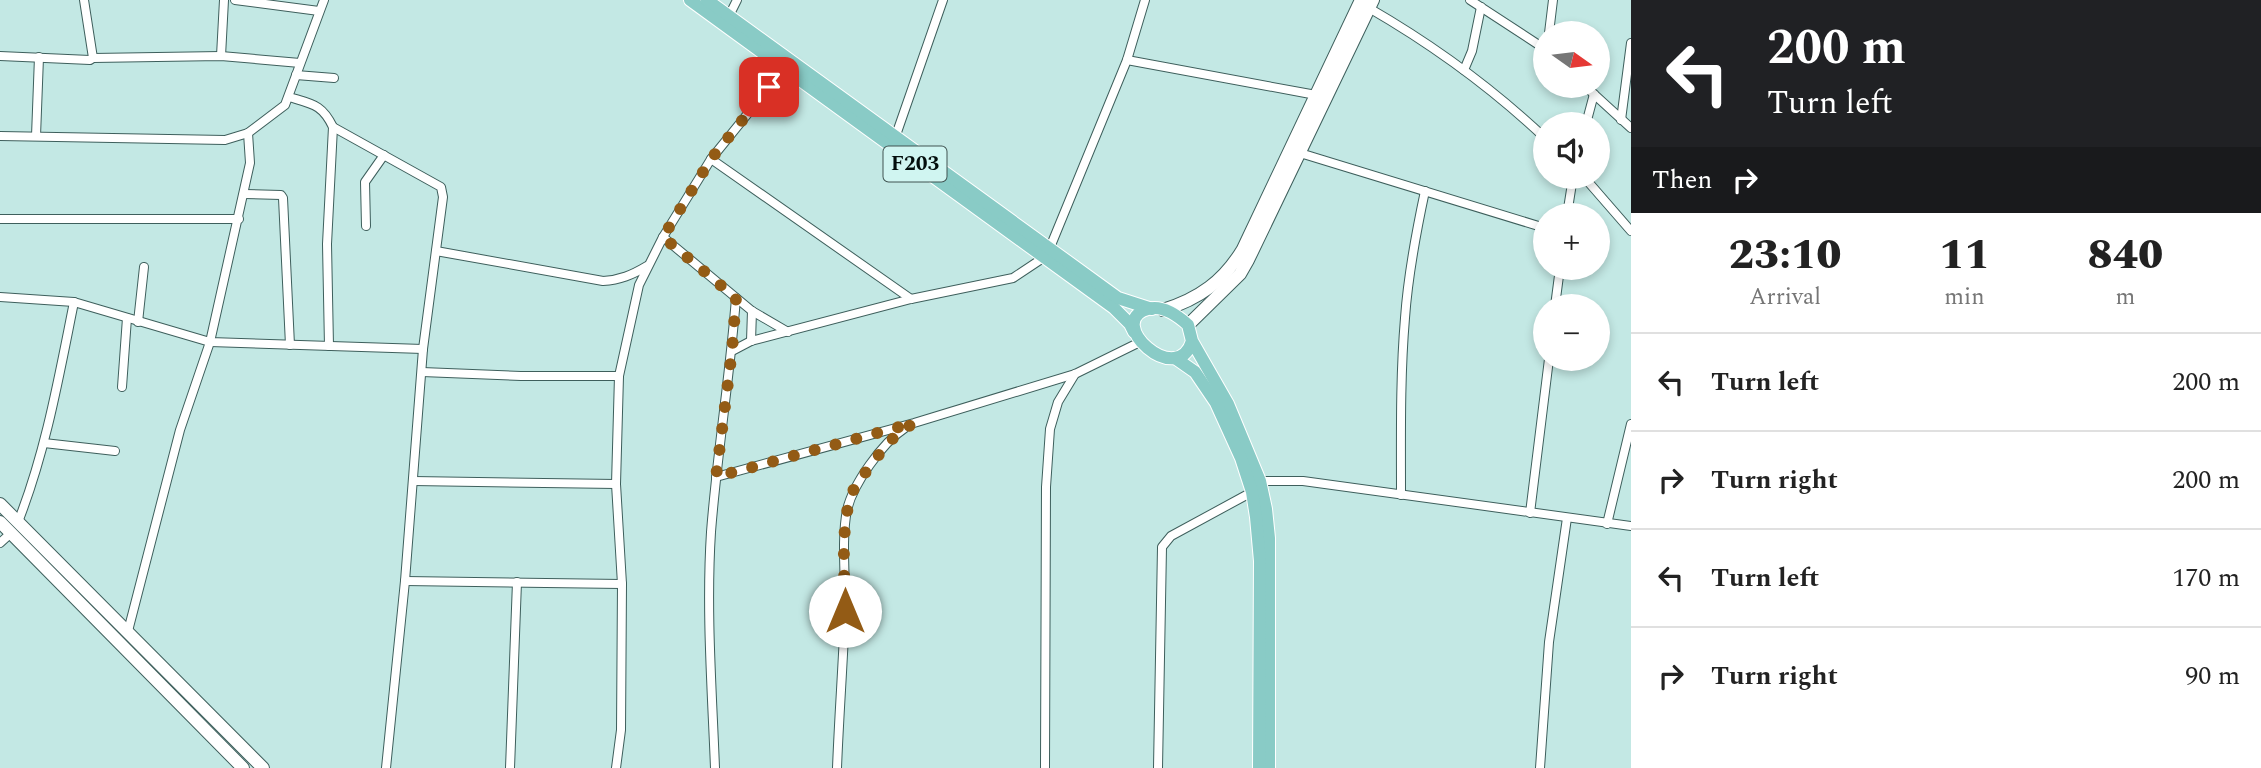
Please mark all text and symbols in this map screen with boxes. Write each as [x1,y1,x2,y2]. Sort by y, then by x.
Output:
text: 200 m [1767,11,1906,86]
north arrow [1533,21,1610,98]
map controls [1533,21,1610,371]
icon: left [1652,28,1743,119]
pin [739,57,799,117]
icon: arrive [750,68,788,106]
text: Turn left [1767,79,1893,128]
button: sound [1533,112,1610,189]
road number: F203 [884,146,946,182]
text: Then [1652,160,1712,200]
icon: right [1726,161,1764,199]
button: + [1533,203,1610,280]
text: 23:10 [1729,224,1841,287]
text: 11 [1939,224,1990,287]
text: 840 [2088,224,2163,287]
text: Arrival [1749,280,1821,315]
text: min [1944,280,1985,315]
text: m [2115,280,2135,315]
button: − [1533,294,1610,371]
text: Turn left [1711,362,1819,402]
text: 200 m [2172,362,2240,402]
icon: left [1652,363,1690,401]
text: Turn right [1711,460,1838,500]
text: 200 m [2172,460,2240,500]
icon: right [1652,461,1690,499]
text: Turn left [1711,558,1819,598]
text: 170 m [2172,558,2240,598]
icon: left [1652,559,1690,597]
position arrow [808,574,882,648]
text: Turn right [1711,656,1838,696]
text: 90 m [2185,656,2240,696]
icon: right [1652,657,1690,695]

